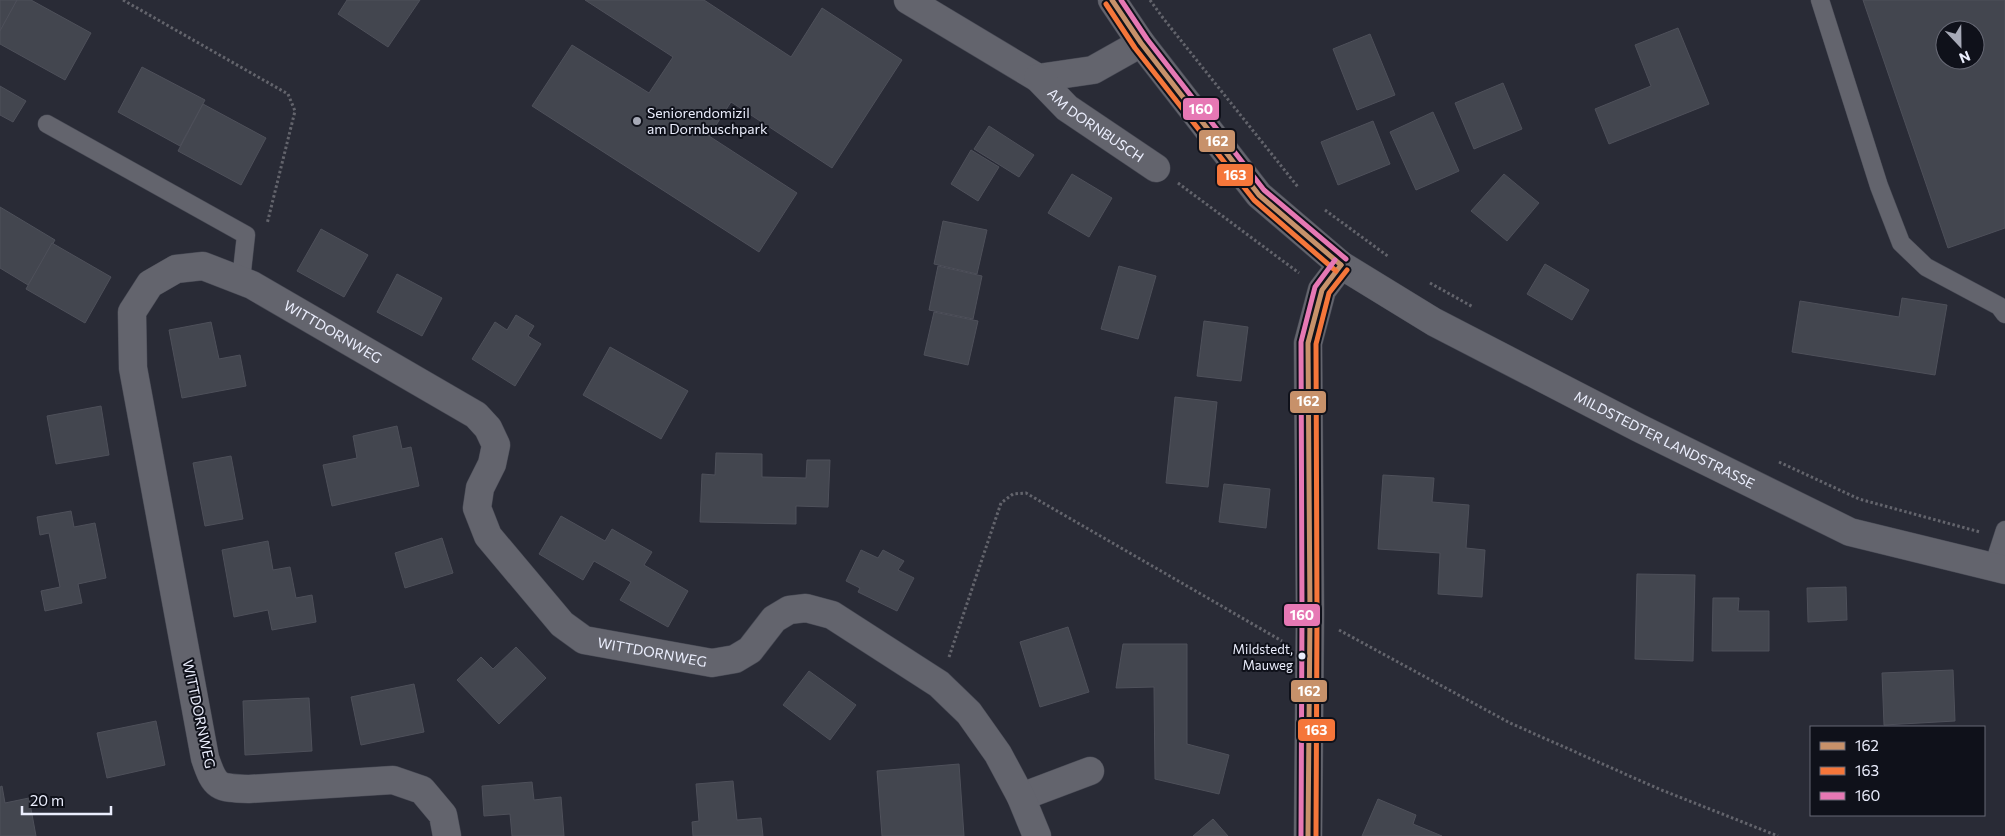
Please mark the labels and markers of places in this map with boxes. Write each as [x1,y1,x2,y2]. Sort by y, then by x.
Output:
place label: Seniorendomizil am Dornbuschpark [647,104,768,137]
marker: Seniorendomizil am Dornbuschpark [631,115,643,127]
place label: Mildstedt, Mauweg [1233,641,1293,673]
marker: Mildstedt, Mauweg [1297,651,1307,661]

